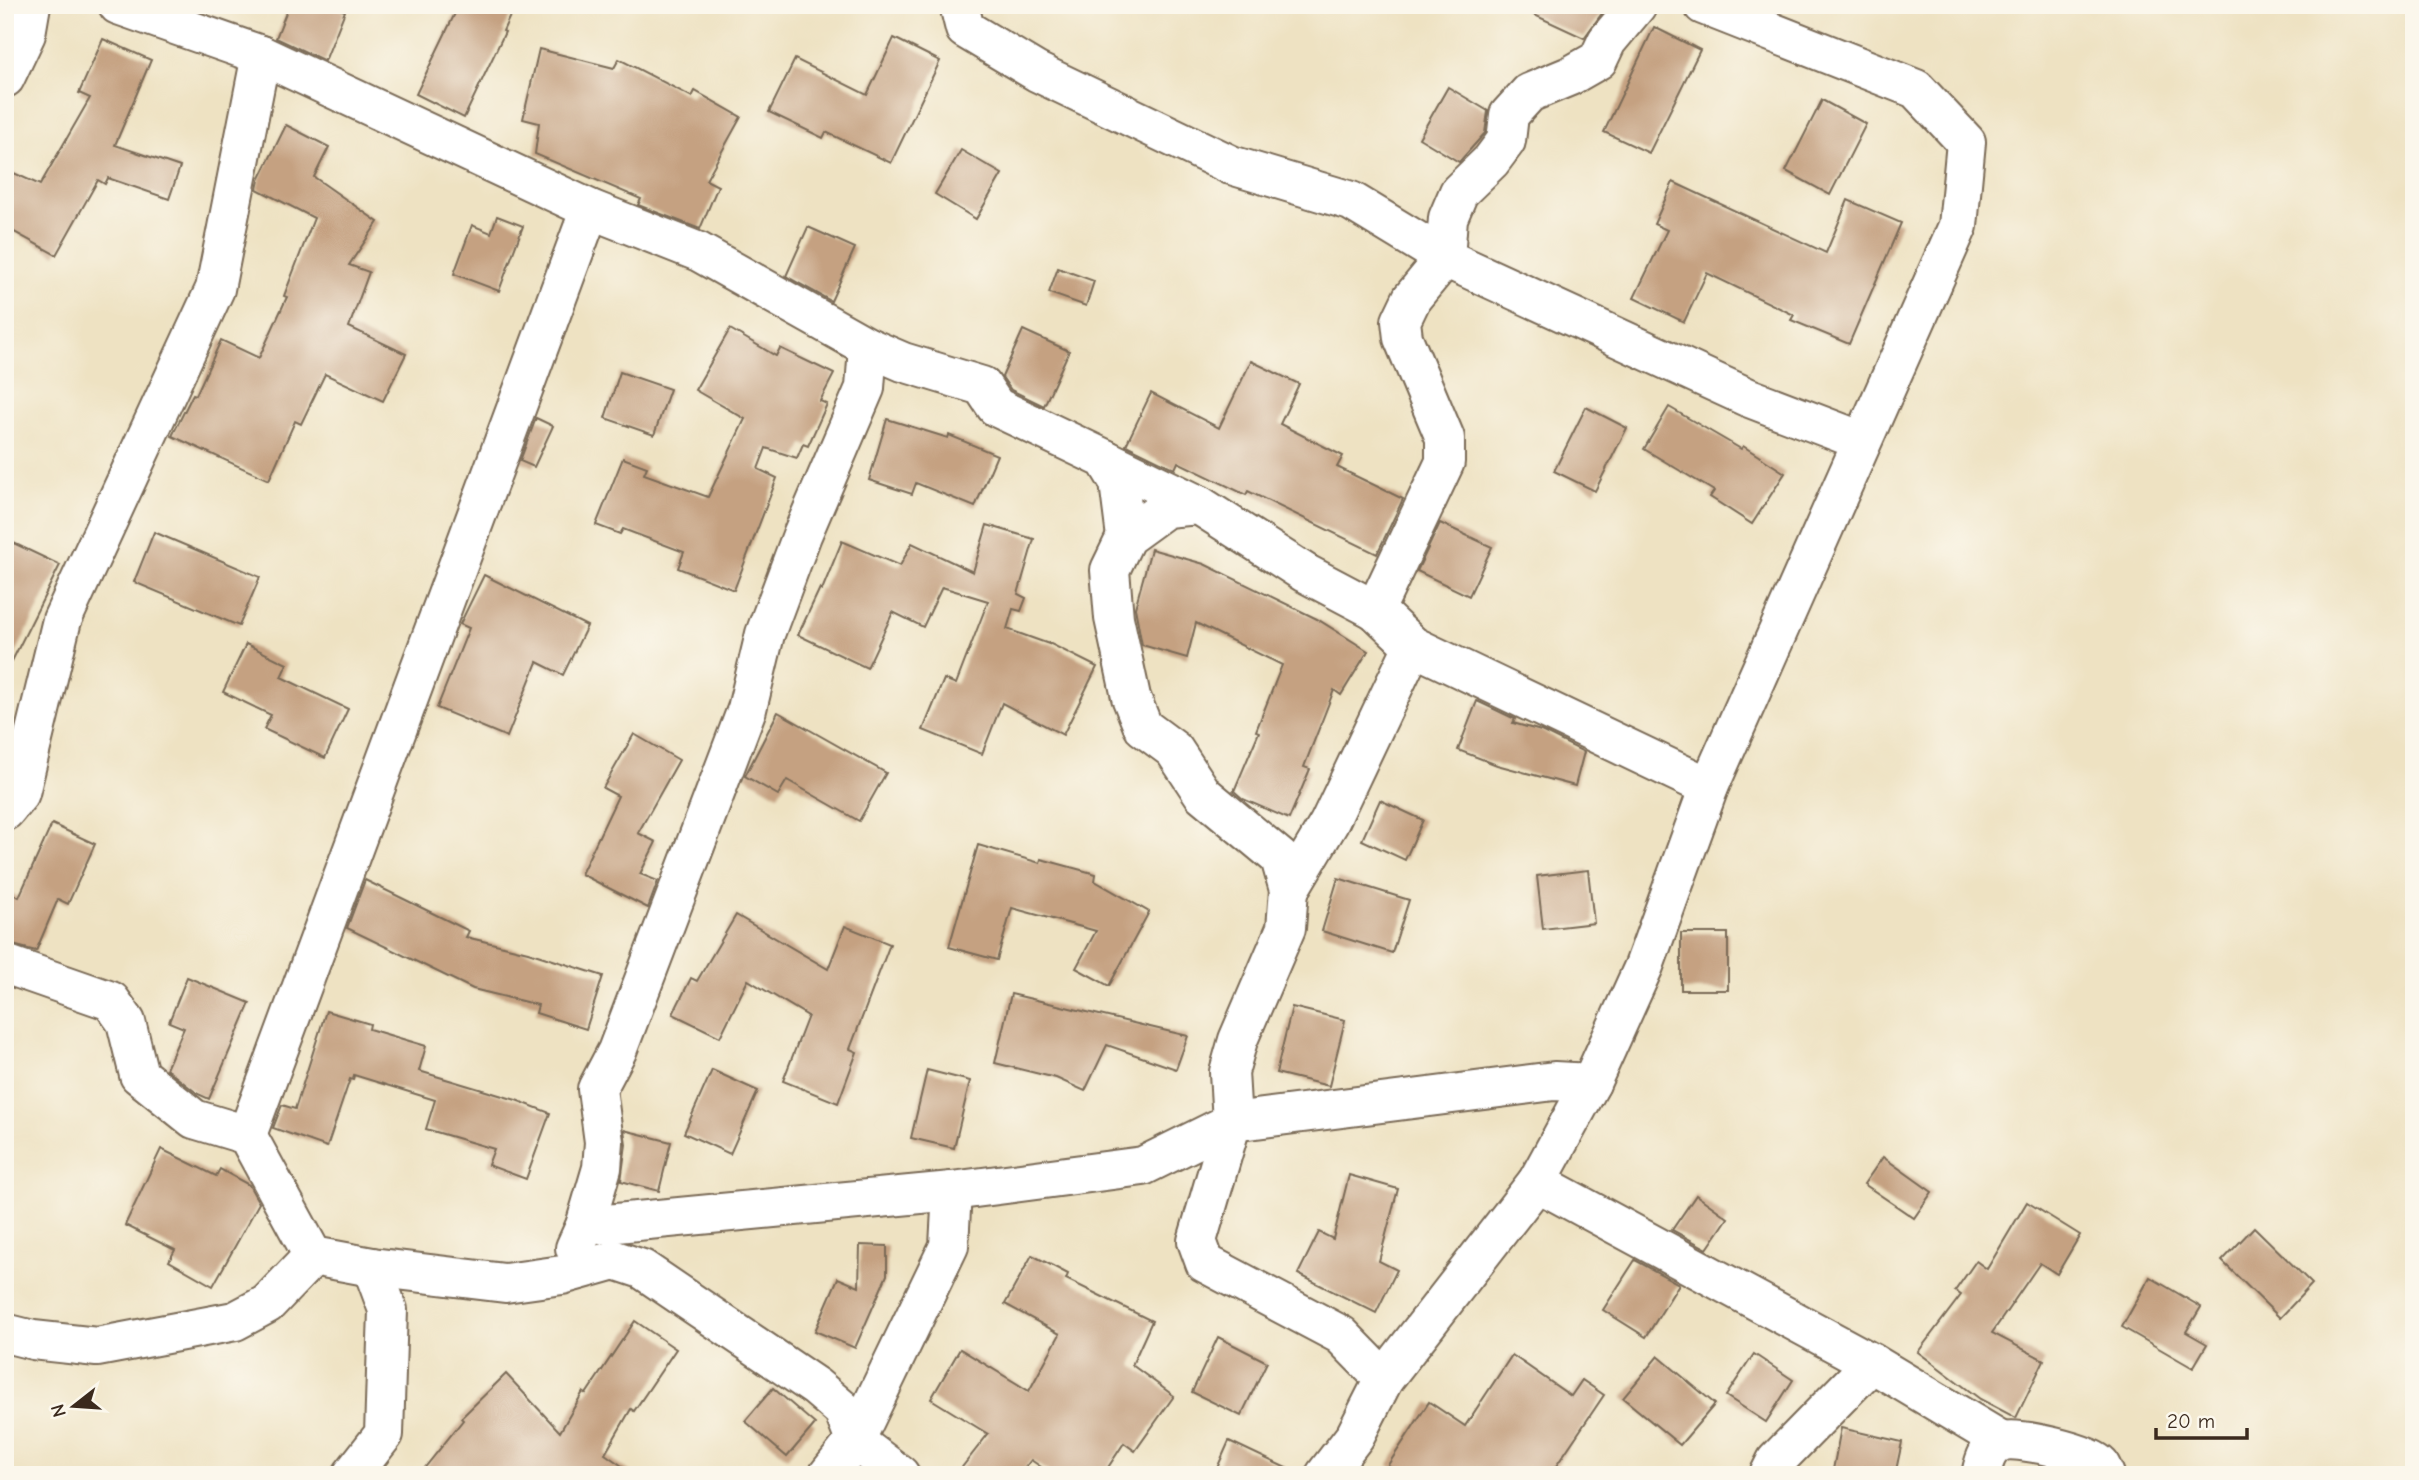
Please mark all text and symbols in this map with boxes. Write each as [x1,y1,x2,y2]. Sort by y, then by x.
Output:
north arrow [38,1372,108,1442]
scale bar [2156,1396,2248,1440]
text: N [46,1402,71,1420]
text: 20 m [2167,1409,2215,1433]

